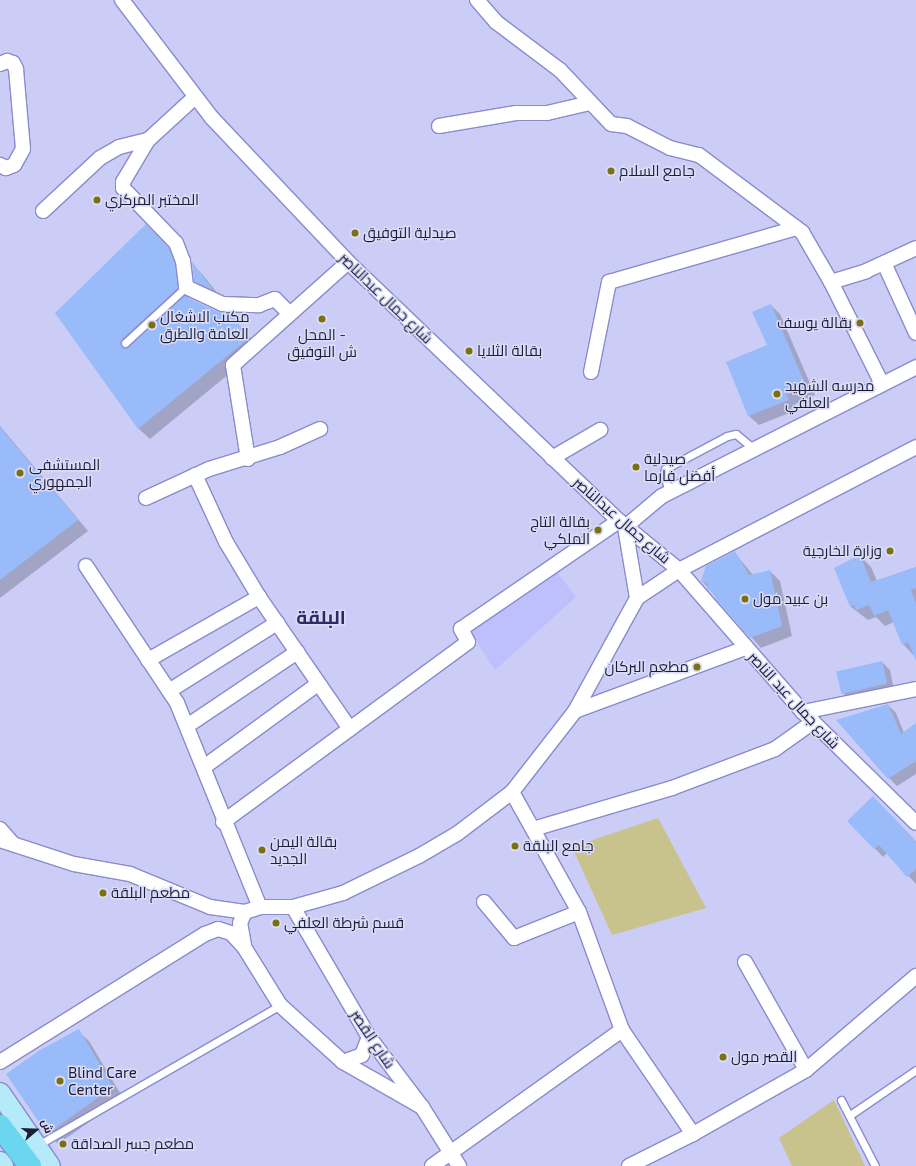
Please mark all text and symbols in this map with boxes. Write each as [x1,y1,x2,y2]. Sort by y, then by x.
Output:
place label: جامع السلام [619,162,695,180]
marker: جامع السلام [606,166,616,176]
place label: المختبر المركزي [105,191,199,209]
marker: المختبر المركزي [92,195,102,205]
place label: صيدلية التوفيق [363,224,456,242]
marker: صيدلية التوفيق [350,228,360,238]
street label: شارع جمال عبدالناصر [335,249,437,347]
place label: مكتب الاشغال العامة والطرق [160,307,250,342]
marker: المحل - ش التوفيق [317,314,327,324]
place label: بقالة يوسف [777,314,852,332]
marker: بقالة يوسف [855,318,865,328]
marker: مكتب الاشغال العامة والطرق [147,320,157,330]
place label: المحل - ش التوفيق [287,325,357,360]
place label: بقالة الثلايا [477,342,542,360]
marker: بقالة الثلايا [464,346,474,356]
place label: مدرسه الشهيد العلفي [785,376,874,411]
marker: مدرسه الشهيد العلفي [772,389,782,399]
place label: صيدلية أفضل فارما [644,449,715,484]
place label: المستشفى الجمهوري [29,455,100,490]
marker: صيدلية أفضل فارما [631,462,641,472]
marker: المستشفى الجمهوري [14,467,26,479]
street label: شارع جمال عبدالناصر [570,473,674,567]
place label: بقالة التاج الملكي [530,512,590,547]
marker: بقالة التاج الملكي [593,525,603,535]
place label: وزارة الخارجية [803,542,882,560]
marker: وزارة الخارجية [885,546,895,556]
place label: بن عبيد مول [753,590,828,608]
marker: بن عبيد مول [740,594,750,604]
district label: البلقة [296,606,346,628]
street label: شارع جمال عبد الناصر [744,648,844,752]
place label: مطعم البركان [605,658,689,676]
marker: مطعم البركان [692,662,702,672]
place label: بقالة اليمن الجديد [270,832,337,867]
place label: جامع البلقة [523,837,594,855]
marker: جامع البلقة [510,841,520,851]
marker: بقالة اليمن الجديد [257,845,267,855]
place label: مطعم البلقة [111,884,190,902]
marker: مطعم البلقة [98,888,108,898]
place label: قسم شرطة العلفي [284,914,404,932]
marker: قسم شرطة العلفي [271,918,281,928]
street label: شارع القصر [347,1006,399,1072]
place label: القصر مول [731,1048,797,1066]
marker: القصر مول [718,1052,728,1062]
place label: Blind Care Center [68,1063,137,1098]
marker: Blind Care Center [55,1076,65,1086]
north arrow [16,1110,56,1150]
text: ش [39,1117,56,1135]
place label: مطعم جسر الصداقة [71,1135,194,1153]
marker: مطعم جسر الصداقة [58,1139,68,1149]

